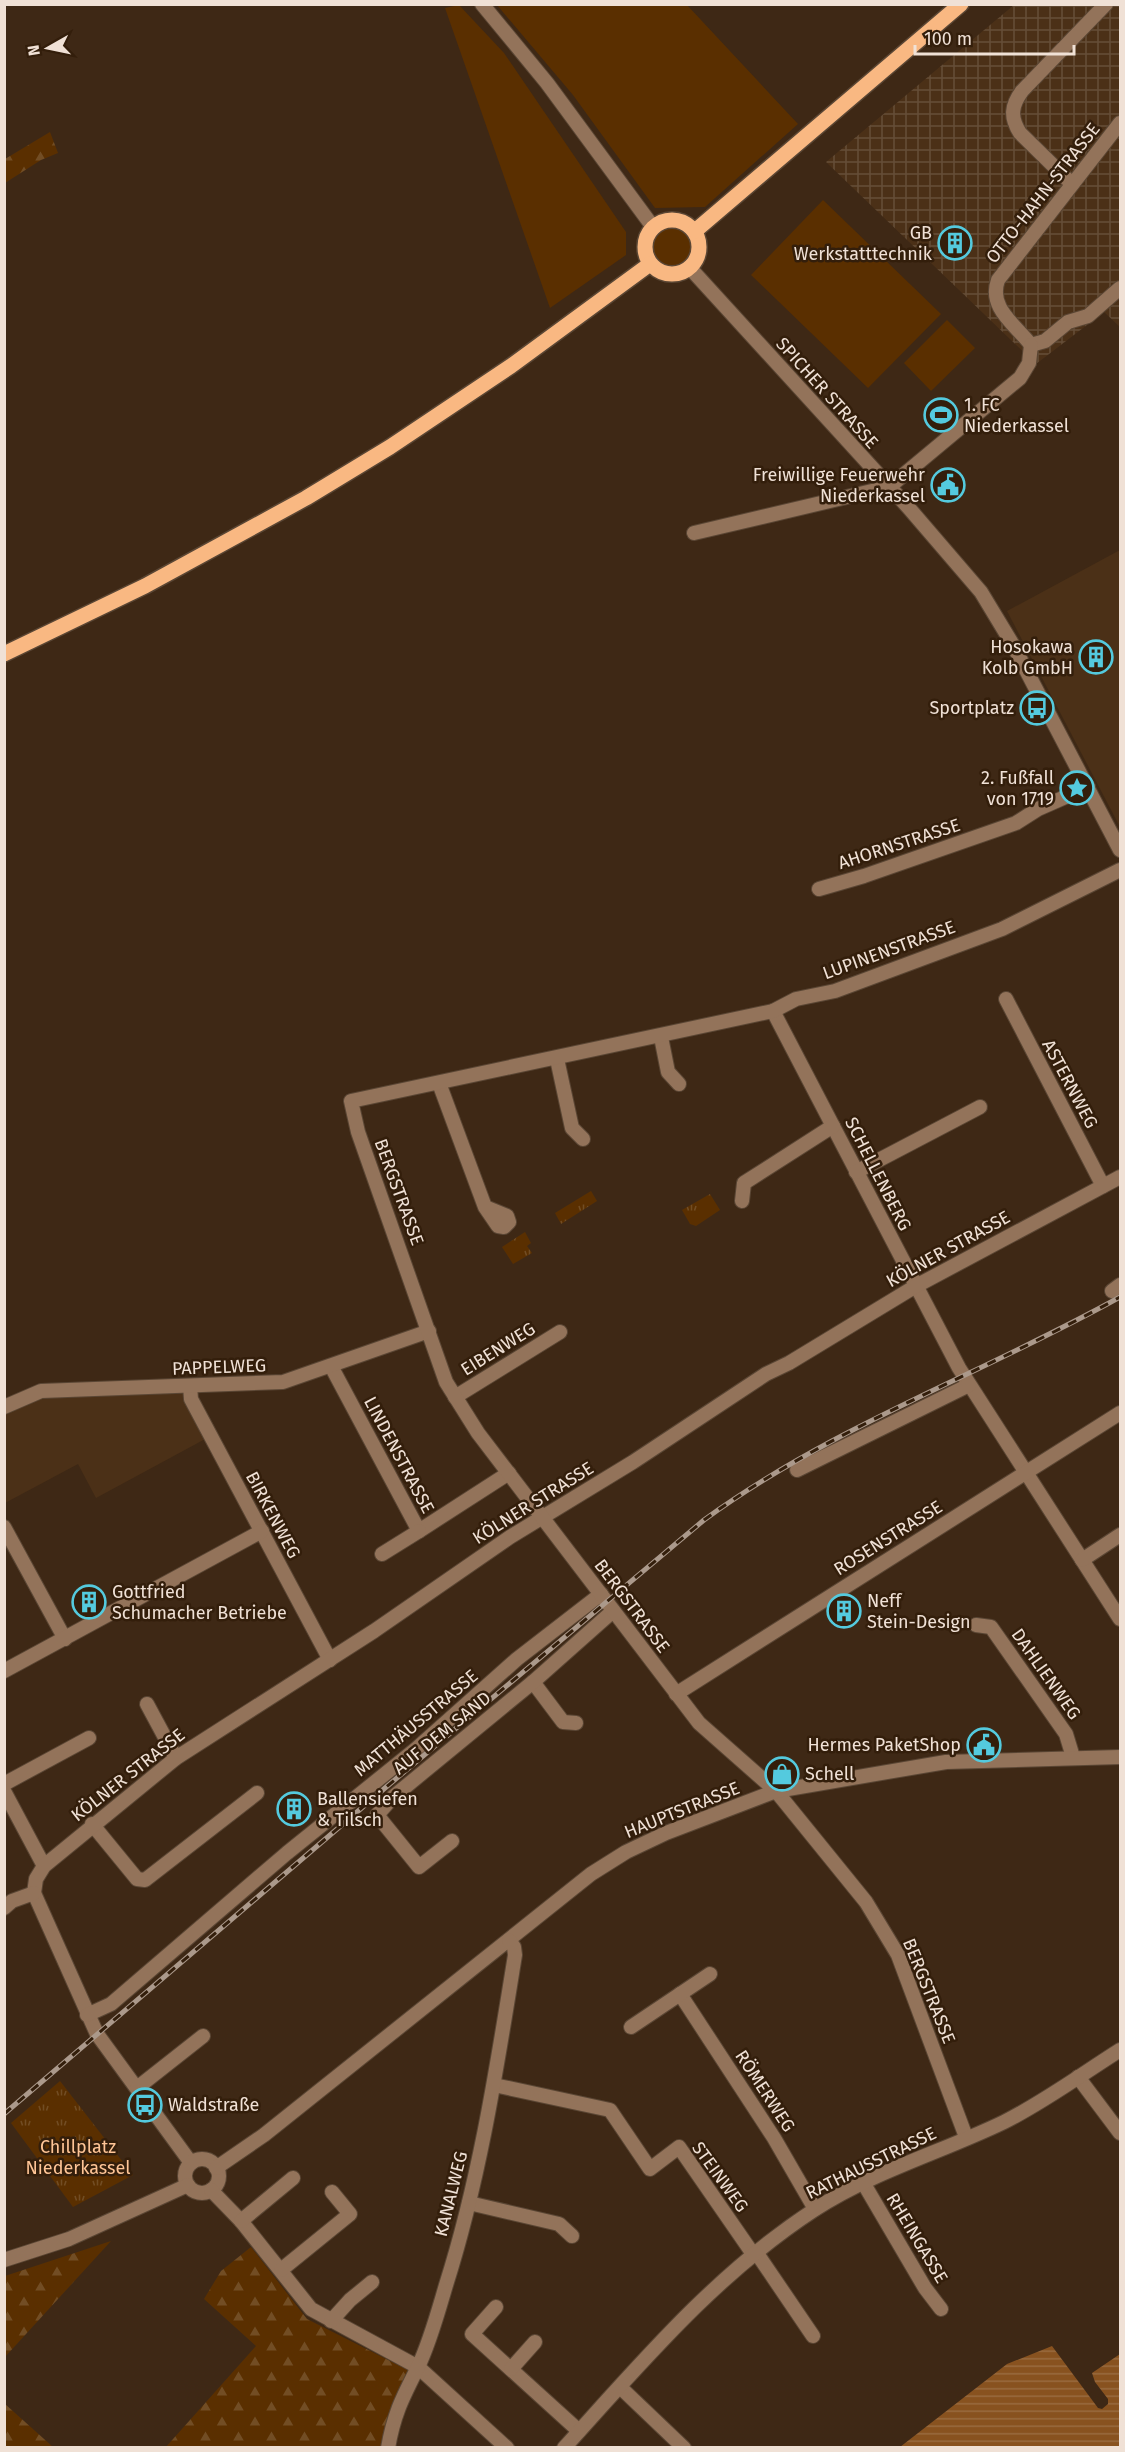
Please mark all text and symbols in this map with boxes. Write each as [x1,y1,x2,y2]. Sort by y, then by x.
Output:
north arrow [18,18,78,78]
scale bar [915,18,1074,56]
text: 100 m [924,28,972,50]
text: N [23,44,44,57]
street label: OTTO-HAHN-STRASSE [981,118,1105,268]
place label: GB Werkstatttechnik [794,222,933,265]
building icon: GB Werkstatttechnik [937,225,973,261]
street label: SPICHER STRASSE [771,333,883,453]
place label: 1. FC Niederkassel [964,394,1069,437]
sports icon: 1. FC Niederkassel [923,397,959,433]
place label: Freiwillige Feuerwehr Niederkassel [753,464,925,507]
public building icon: Freiwillige Feuerwehr Niederkassel [930,467,966,503]
place label: Hosokawa Kolb GmbH [982,636,1073,679]
building icon: Hosokawa Kolb GmbH [1078,639,1114,675]
bus stop icon: Sportplatz [1019,690,1055,726]
place label: Sportplatz [930,697,1014,719]
place label: 2. Fußfall von 1719 [981,767,1054,810]
place icon: 2. Fußfall von 1719 [1059,770,1095,806]
street label: AHORNSTRASSE [835,814,963,874]
street label: LUPINENSTRASSE [820,916,958,984]
street label: ASTERNWEG [1037,1036,1103,1132]
street label: SCHELLENBERG [840,1114,916,1234]
street label: BERGSTRASSE [370,1136,428,1248]
street label: KÖLNER STRASSE [882,1206,1014,1292]
street label: EIBENWEG [457,1318,539,1380]
street label: PAPPELWEG [172,1354,266,1380]
street label: LINDENSTRASSE [359,1393,439,1517]
street label: KÖLNER STRASSE [469,1457,597,1549]
street label: BIRKENWEG [241,1468,305,1562]
street label: ROSENSTRASSE [830,1496,946,1580]
street label: BERGSTRASSE [590,1555,674,1657]
place label: Gottfried Schumacher Betriebe [112,1581,287,1624]
building icon: Gottfried Schumacher Betriebe [71,1584,107,1620]
place label: Neff Stein-Design [867,1590,971,1633]
building icon: Neff Stein-Design [826,1593,862,1629]
street label: DAHLIENWEG [1007,1624,1085,1724]
street label: MATTHÄUSSTRASSE [350,1665,482,1781]
street label: AUF DEM SAND [389,1687,495,1779]
street label: KÖLNER STRASSE [67,1724,189,1826]
public building icon: Hermes PaketShop [966,1727,1002,1763]
place label: Hermes PaketShop [807,1734,961,1756]
shop icon: Schell [764,1756,800,1792]
place label: Schell [805,1763,854,1785]
street label: HAUPTSTRASSE [621,1777,743,1843]
place label: Ballensiefen & Tilsch [317,1788,418,1831]
building icon: Ballensiefen & Tilsch [276,1791,312,1827]
street label: BERGSTRASSE [898,1935,960,2047]
street label: RÖMERWEG [730,2046,800,2136]
bus stop icon: Waldstraße [127,2087,163,2123]
place label: Waldstraße [168,2094,259,2116]
street label: RATHAUSSTRASSE [802,2122,940,2204]
park label: Chillplatz Niederkassel [26,2136,130,2179]
street label: STEINWEG [687,2138,753,2216]
street label: KANALWEG [430,2149,472,2239]
street label: RHEINGASSE [882,2189,952,2287]

